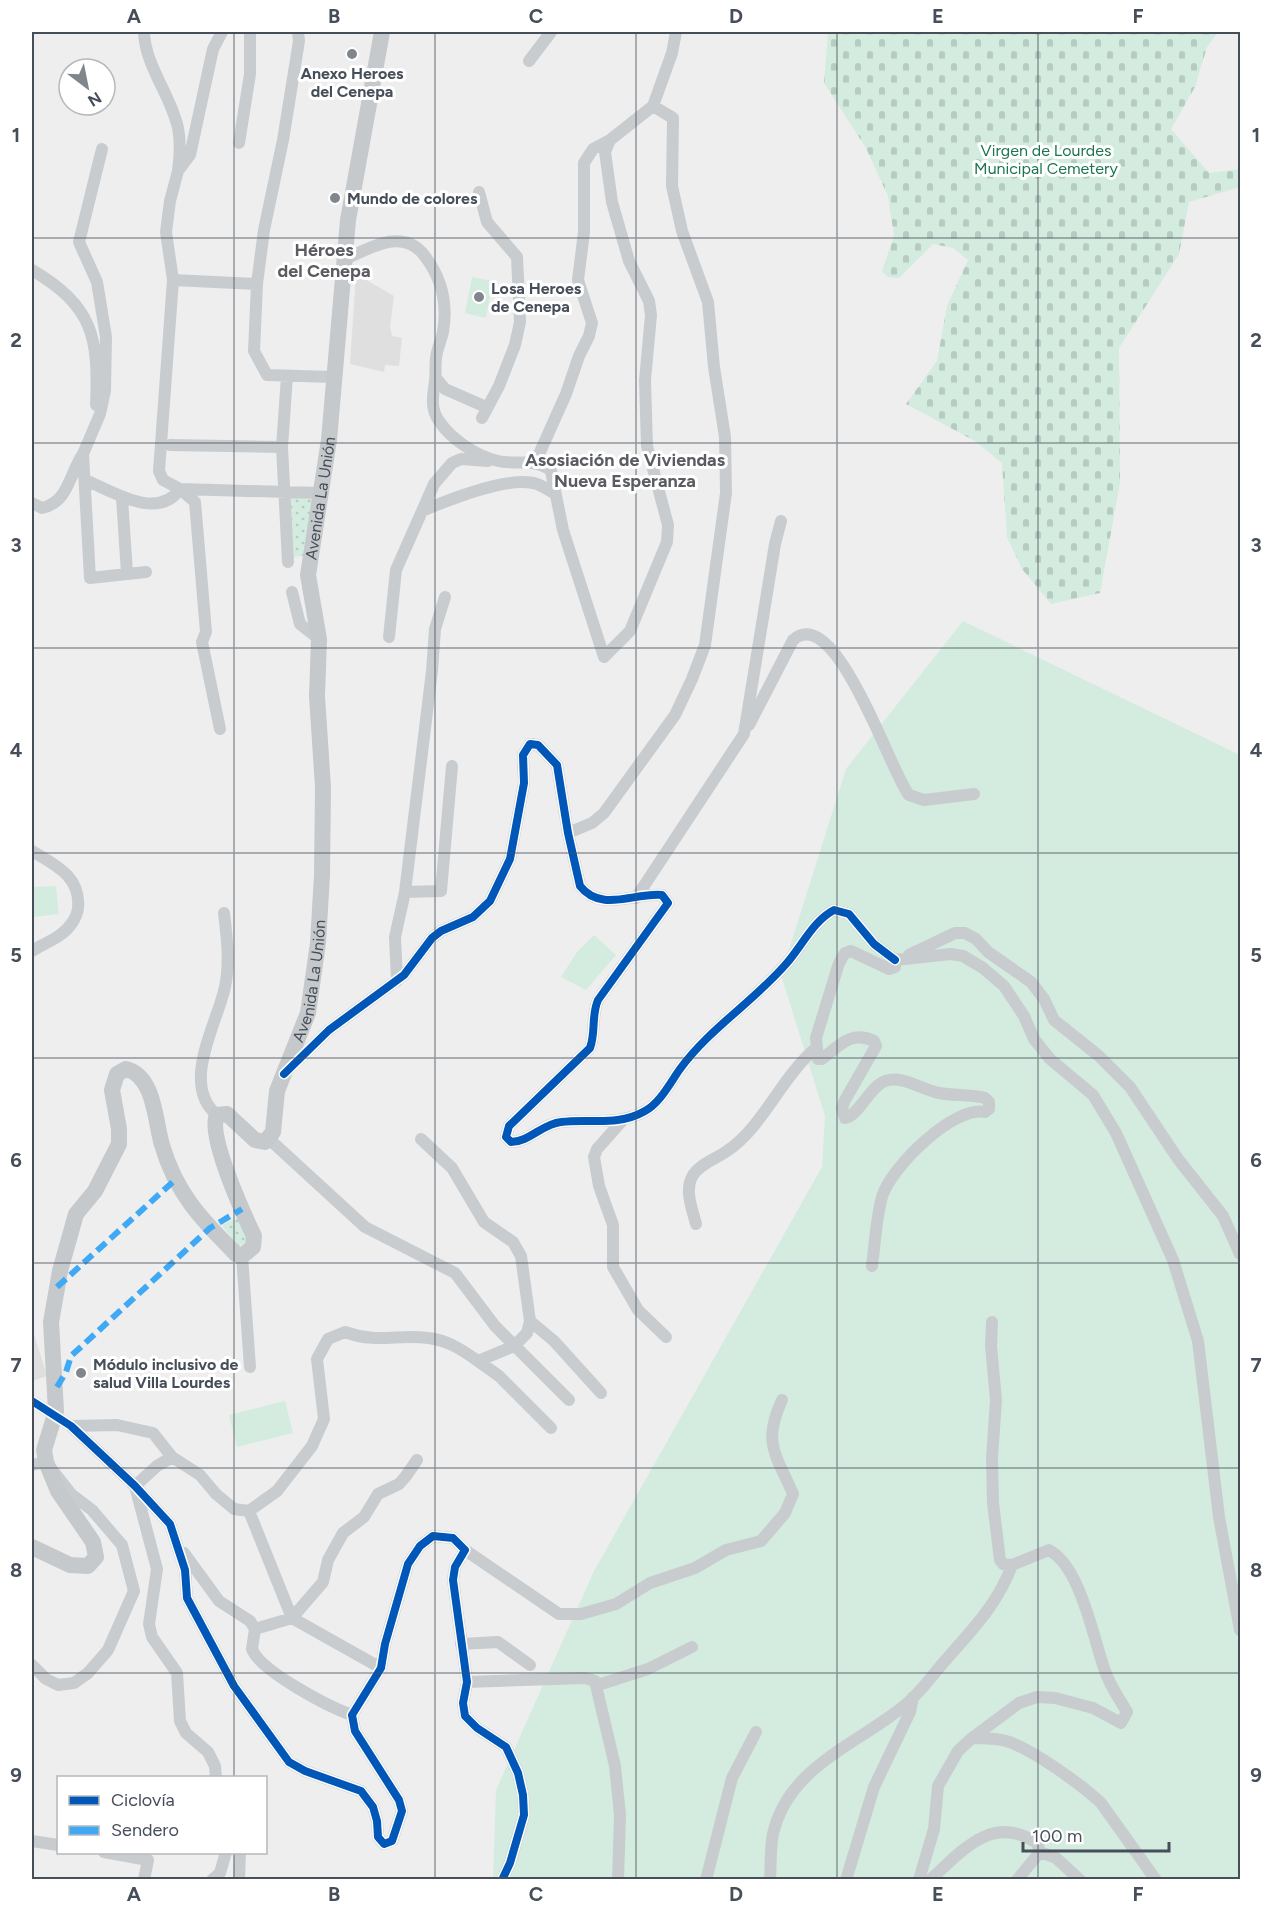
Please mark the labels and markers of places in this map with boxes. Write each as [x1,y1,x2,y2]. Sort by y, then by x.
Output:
marker: Anexo Heroes del Cenepa [345,47,359,61]
place label: Anexo Heroes del Cenepa [300,64,404,101]
place label: Mundo de colores [347,189,478,208]
marker: Mundo de colores [328,191,342,205]
place label: Losa Heroes de Cenepa [491,279,582,316]
marker: Losa Heroes de Cenepa [472,290,486,304]
place label: Módulo inclusivo de salud Villa Lourdes [93,1355,239,1392]
marker: Módulo inclusivo de salud Villa Lourdes [74,1366,88,1380]

